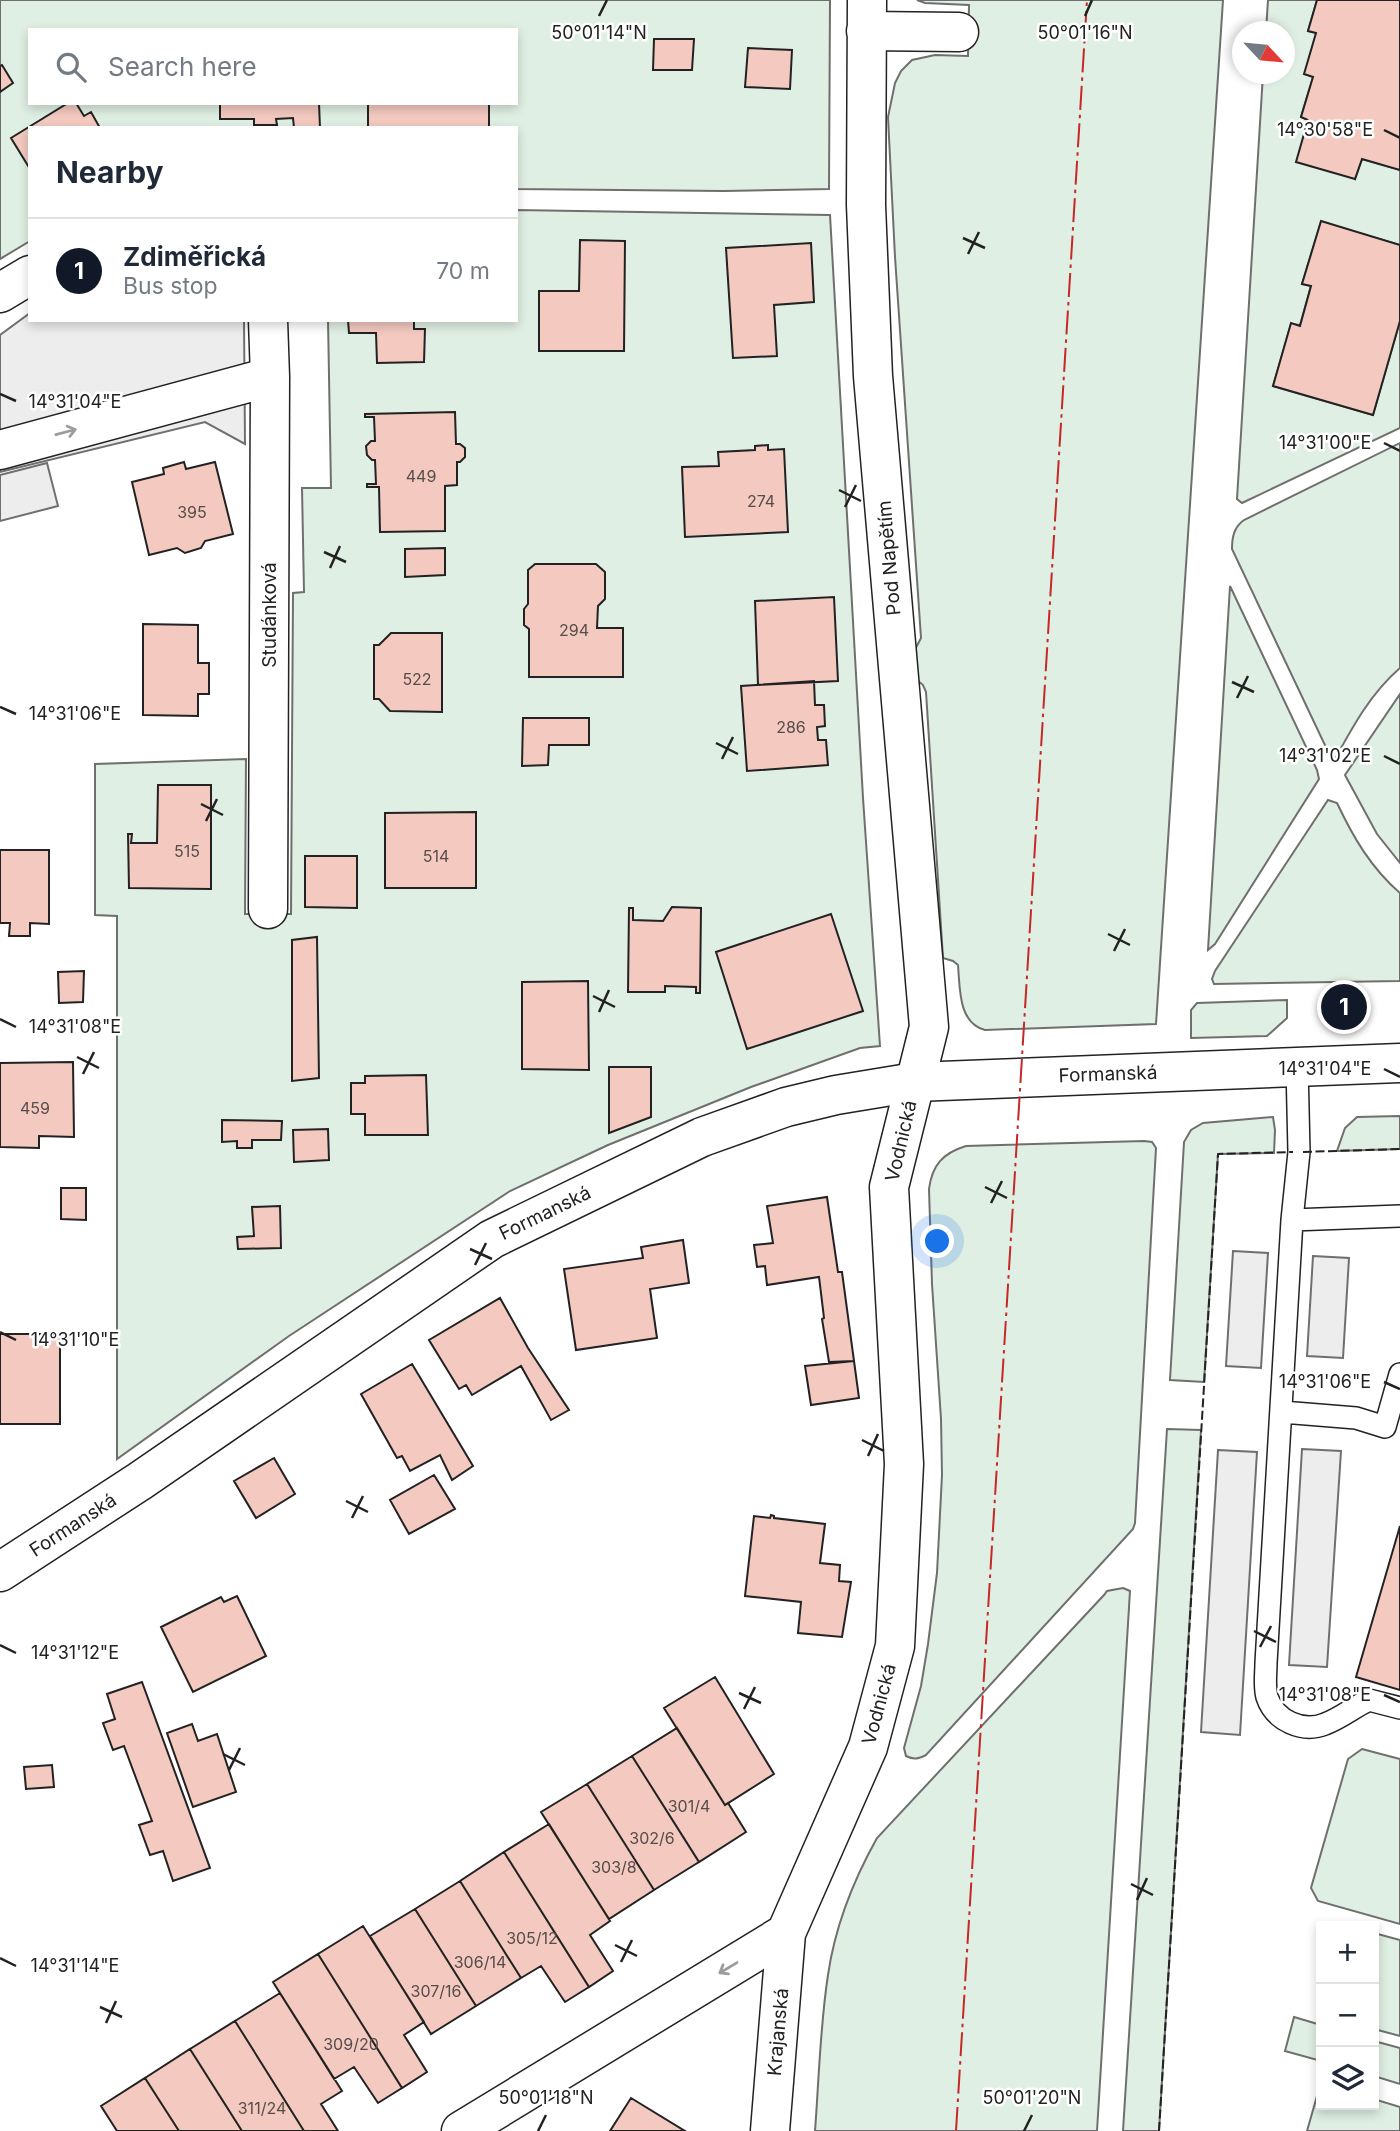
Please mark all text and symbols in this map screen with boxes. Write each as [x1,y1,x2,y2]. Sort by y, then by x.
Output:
north arrow [1232,21,1295,84]
text: 50°01'14"N [551,22,647,43]
text: 50°01'16"N [1037,22,1133,43]
search box [28,28,518,105]
icon: search [52,48,90,86]
text: Search here [108,51,257,82]
text: 14°30'58"E [1277,119,1373,140]
text: Nearby [56,154,164,190]
text: Zdiměřická [123,241,266,272]
text: 1 [74,257,84,285]
text: 70 m [436,257,490,285]
text: Bus stop [123,272,218,300]
text: 14°31'04"E [29,391,121,412]
one-way arrow [55,425,77,438]
text: 14°31'00"E [1279,432,1371,453]
house number: 449 [406,466,436,486]
house number: 274 [747,491,775,511]
street label: Pod Napětím [873,499,905,617]
house number: 395 [177,502,207,522]
street label: Studánková [258,562,281,668]
house number: 294 [559,620,589,640]
house number: 522 [402,669,432,689]
text: 14°31'06"E [29,703,121,724]
house number: 286 [776,717,806,737]
text: 14°31'02"E [1279,745,1371,766]
house number: 515 [174,841,200,861]
house number: 514 [423,846,449,866]
pin: 1 [1321,981,1367,1033]
text: 14°31'08"E [29,1016,121,1037]
text: 14°31'04"E [1279,1058,1371,1079]
street label: Formanská [1058,1061,1158,1087]
house number: 459 [20,1098,50,1118]
street label: Vodnická [880,1098,922,1184]
street label: Formanská [495,1181,595,1245]
your location [920,1224,954,1258]
text: 14°31'10"E [31,1329,119,1350]
text: 14°31'06"E [1279,1371,1371,1392]
street label: Formanská [25,1488,121,1562]
text: 14°31'12"E [31,1642,119,1663]
street label: Vodnická [857,1661,901,1747]
text: 14°31'08"E [1279,1684,1371,1705]
house number: 301/4 [668,1796,710,1816]
house number: 302/6 [629,1828,675,1848]
house number: 303/8 [591,1857,637,1877]
map controls [1316,1921,1379,2110]
button: + [1316,1921,1379,1984]
house number: 305/12 [506,1928,558,1948]
house number: 306/14 [454,1952,506,1972]
text: 14°31'14"E [31,1955,119,1976]
one-way arrow [718,1962,738,1976]
house number: 307/16 [411,1981,461,2001]
button: − [1316,1984,1379,2047]
street label: Krajanská [763,1987,793,2077]
house number: 309/20 [323,2034,379,2054]
button: layers [1316,2047,1379,2110]
text: 50°01'18"N [499,2087,593,2108]
text: 50°01'20"N [983,2087,1081,2108]
house number: 311/24 [238,2098,286,2118]

